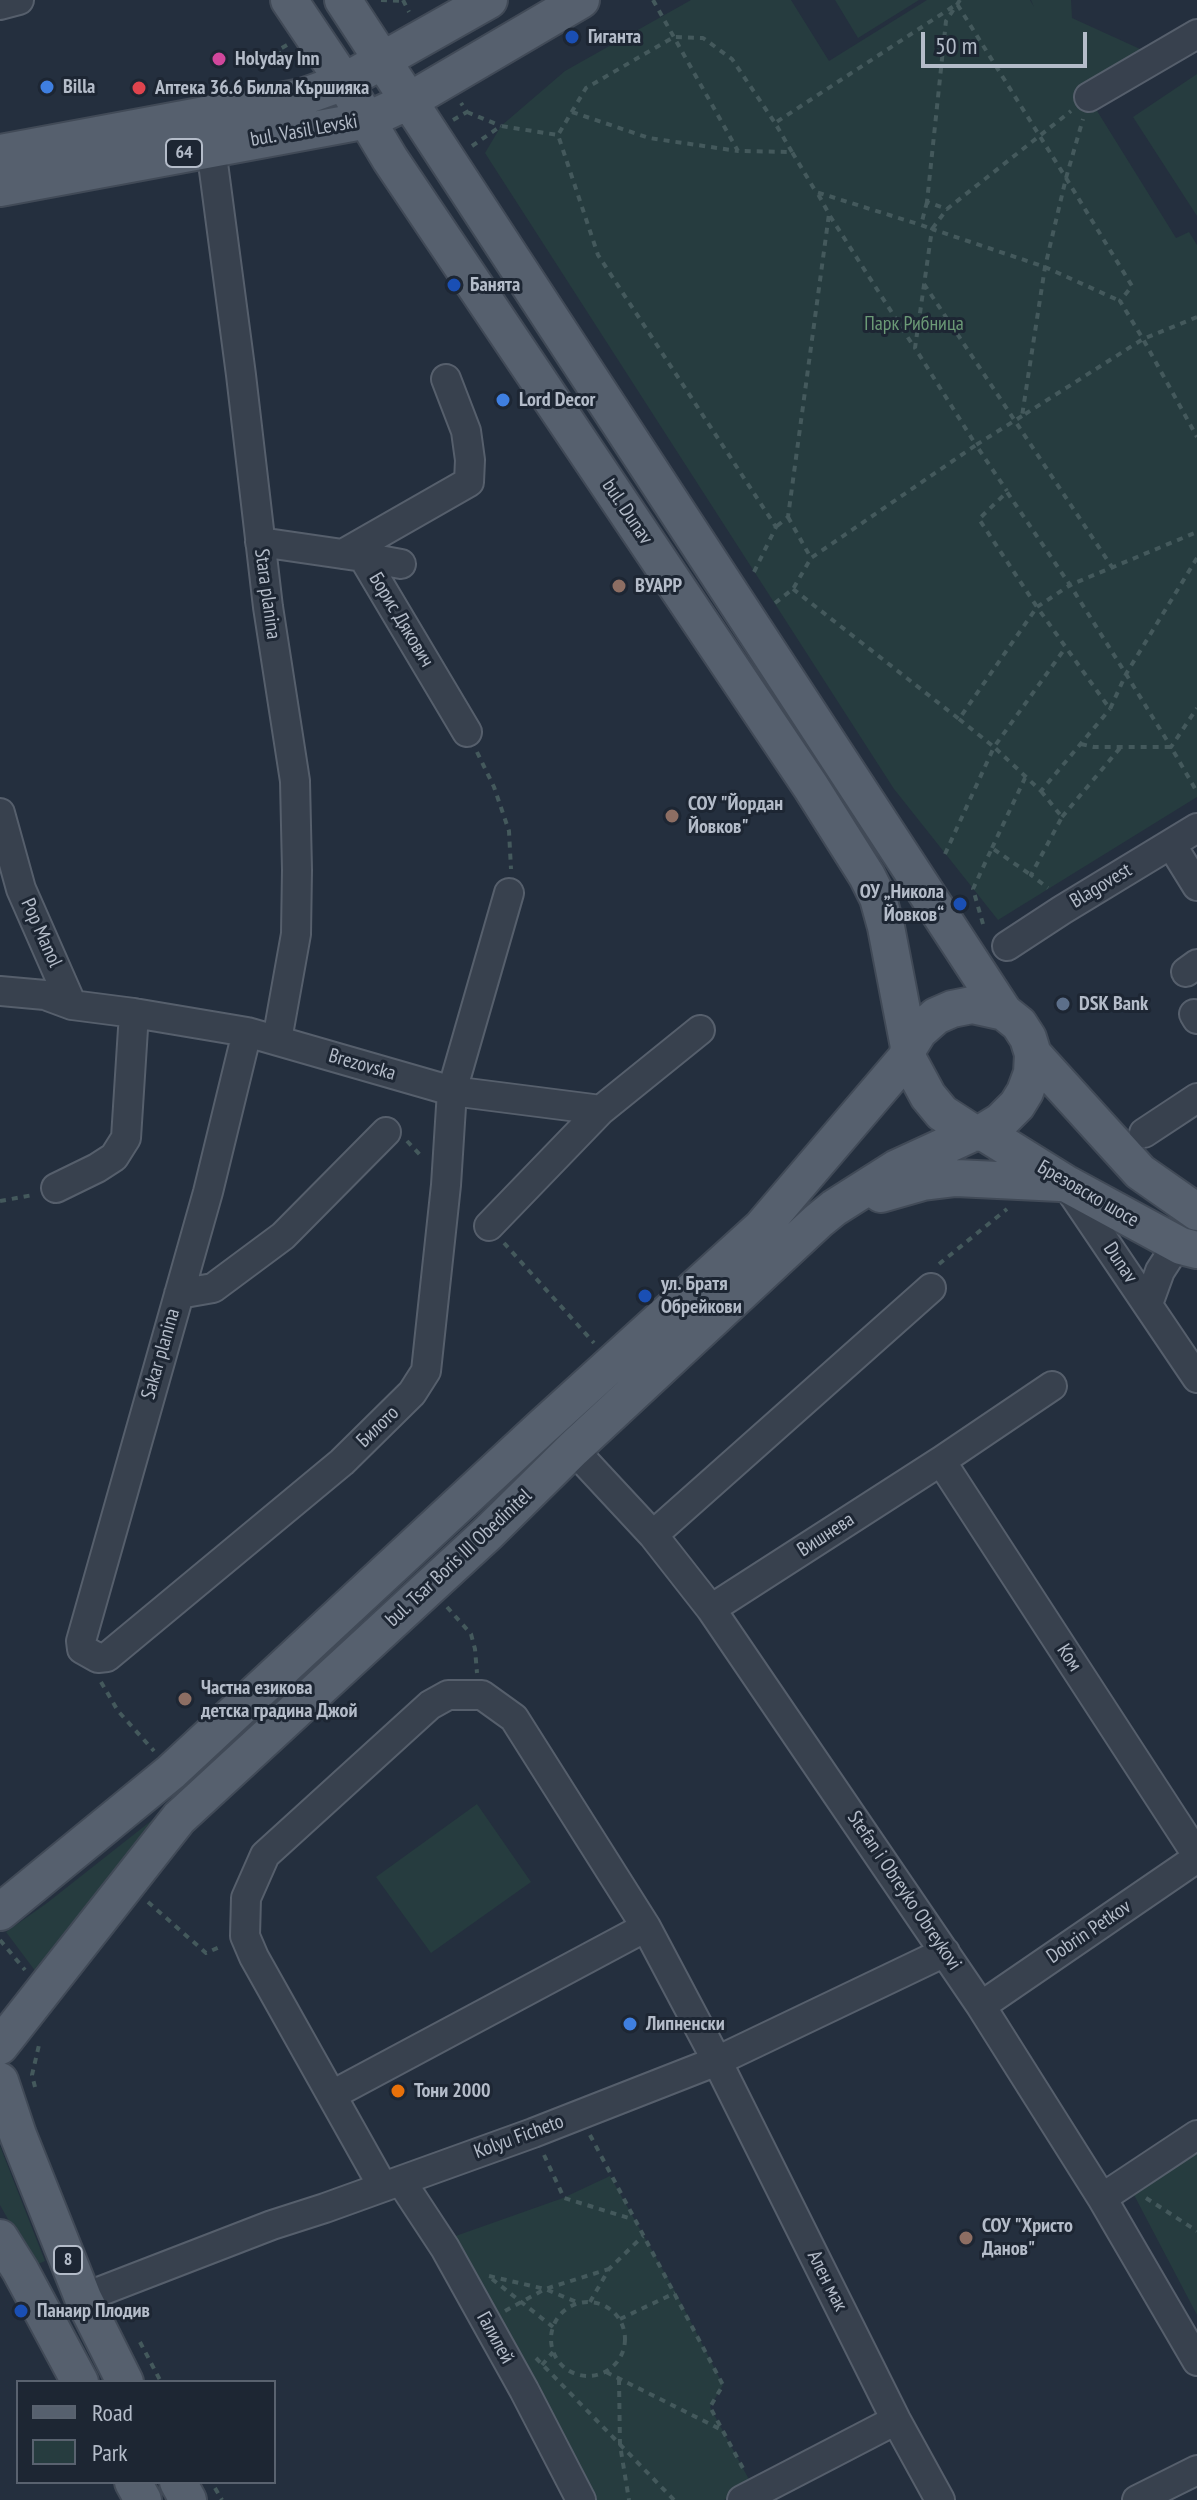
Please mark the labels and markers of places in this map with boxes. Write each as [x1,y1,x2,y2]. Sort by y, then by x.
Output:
place label: Гиганта [588,25,641,49]
marker: Гиганта [563,28,581,46]
place label: Holyday Inn [235,47,319,71]
marker: Holyday Inn [210,50,228,68]
place label: Billa [63,75,95,99]
place label: Аптека 36.6 Билла Кършияка [155,76,369,100]
marker: Billa [38,78,56,96]
marker: Аптека 36.6 Билла Кършияка [130,79,148,97]
place label: Банята [470,273,520,297]
marker: Банята [445,276,463,294]
place label: Lord Decor [519,388,595,412]
marker: Lord Decor [494,391,512,409]
place label: ВУАРР [635,574,682,598]
marker: ВУАРР [610,577,628,595]
place label: СОУ "Йордан Йовков" [688,792,783,839]
marker: СОУ "Йордан Йовков" [663,807,681,825]
place label: ОУ „Никола Йовков“ [860,880,944,927]
marker: ОУ „Никола Йовков“ [951,895,969,913]
place label: DSK Bank [1079,992,1148,1016]
marker: DSK Bank [1054,995,1072,1013]
place label: ул. Братя Обрейкови [661,1272,742,1319]
marker: ул. Братя Обрейкови [636,1287,654,1305]
place label: Частна езикова детска градина Джой [201,1676,357,1723]
marker: Частна езикова детска градина Джой [176,1690,194,1708]
place label: Липненски [646,2012,725,2036]
marker: Липненски [621,2015,639,2033]
place label: Тони 2000 [414,2079,490,2103]
marker: Тони 2000 [389,2082,407,2100]
place label: СОУ "Христо Данов" [982,2214,1073,2261]
marker: СОУ "Христо Данов" [957,2229,975,2247]
place label: Панаир Плодив [37,2299,150,2323]
marker: Панаир Плодив [12,2302,30,2320]

